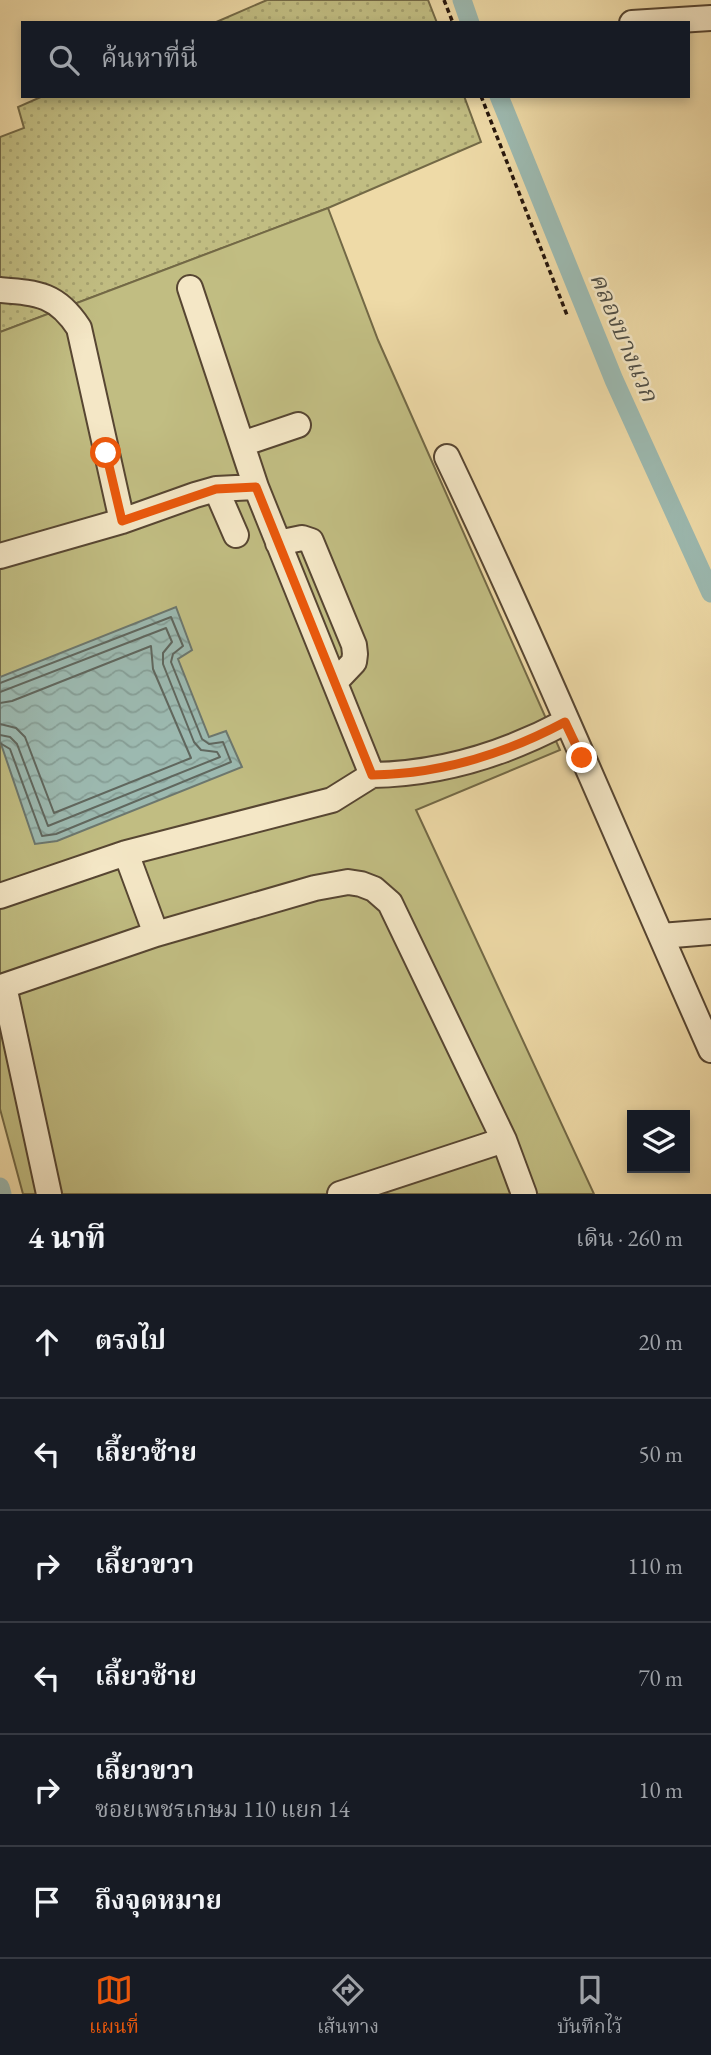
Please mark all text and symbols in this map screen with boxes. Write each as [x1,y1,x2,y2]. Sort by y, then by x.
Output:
search box [21,21,690,98]
icon: search [45,41,83,79]
text: ค้นหาที่นี่ [101,41,198,75]
water label: คลองบางแวก [583,268,666,407]
route start [90,437,121,468]
route end [566,742,597,773]
map controls [627,1110,690,1173]
button: layers [627,1110,690,1173]
text: 4 นาที [28,1218,106,1257]
text: เดิน · 260 m [576,1223,683,1253]
icon: ahead [28,1323,66,1361]
text: ตรงไป [95,1323,166,1357]
text: 20 m [638,1327,683,1357]
icon: left [28,1435,66,1473]
text: เลี้ยวซ้าย [95,1435,197,1469]
text: 50 m [638,1439,683,1469]
icon: right [28,1547,66,1585]
text: เลี้ยวขวา [95,1547,194,1581]
text: 110 m [627,1551,683,1581]
icon: left [28,1659,66,1697]
text: เลี้ยวซ้าย [95,1659,197,1693]
text: 70 m [638,1663,683,1693]
text: เลี้ยวขวา [95,1753,194,1787]
icon: right [28,1771,66,1809]
text: 10 m [638,1775,683,1805]
text: ซอยเพชรเกษม 110 แยก 14 [95,1794,350,1824]
icon: arrive [28,1883,66,1921]
text: ถึงจุดหมาย [95,1883,222,1917]
tab: แผนที่ [89,1971,139,2043]
tab: เส้นทาง [317,1971,379,2043]
tab: บันทึกไว้ [557,1971,622,2043]

